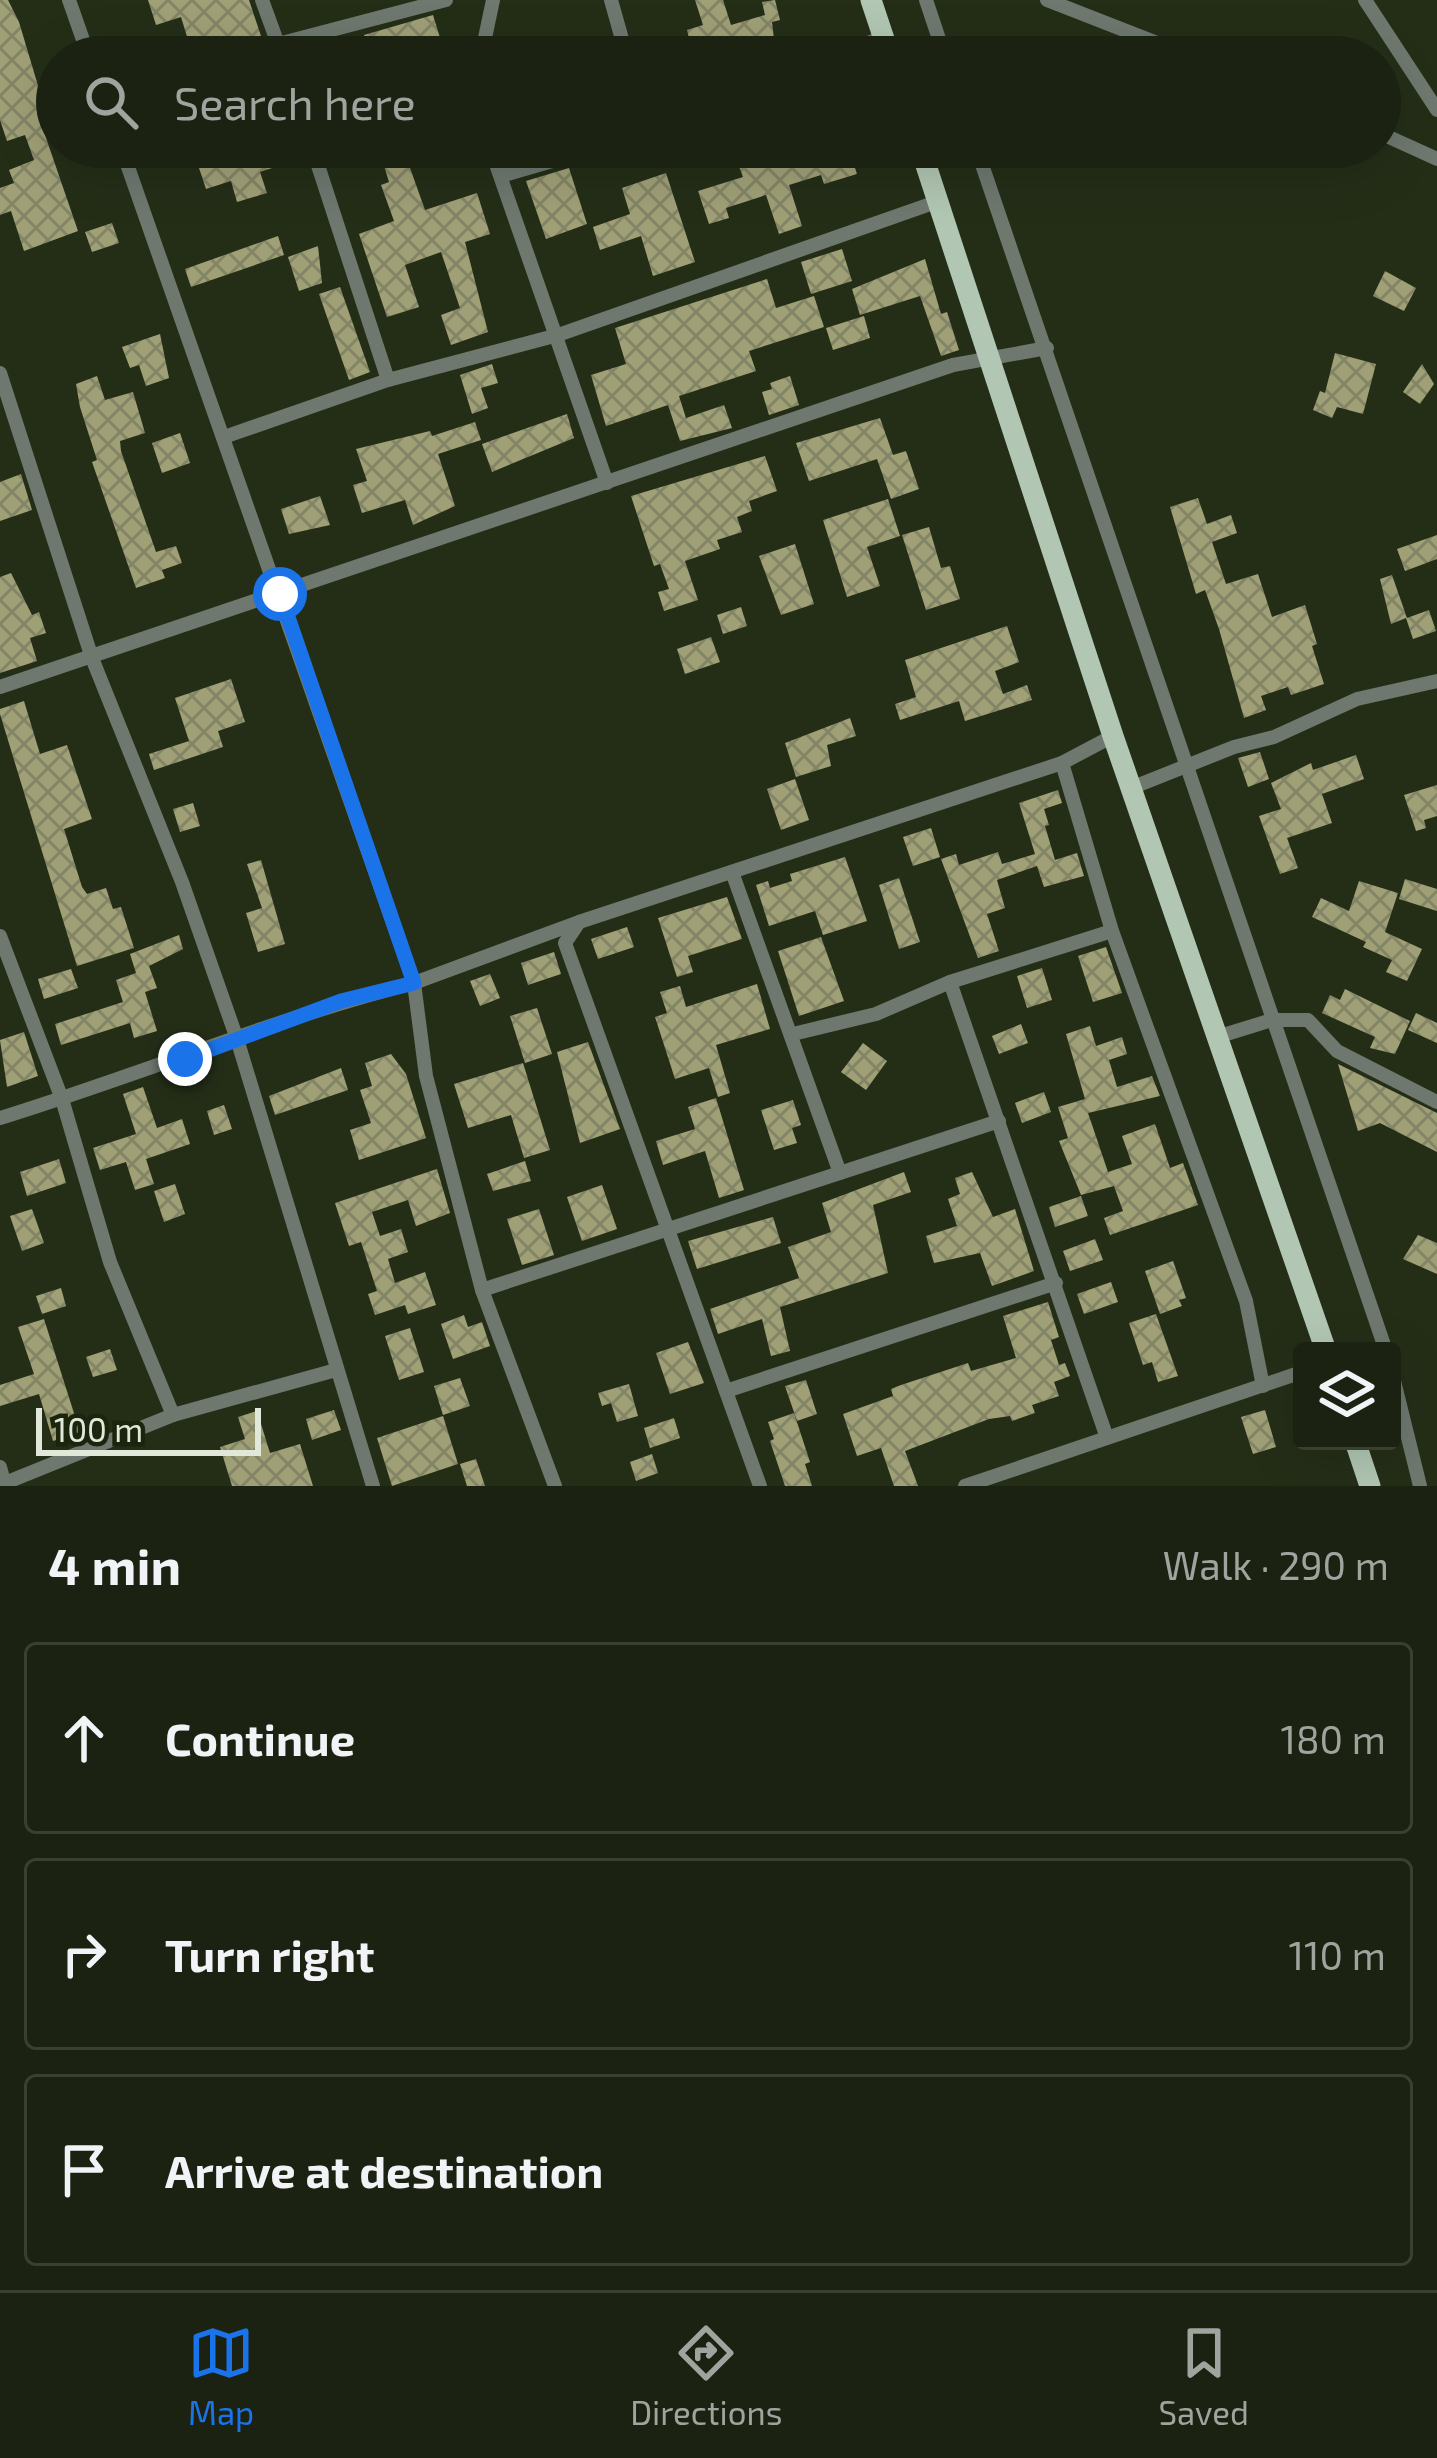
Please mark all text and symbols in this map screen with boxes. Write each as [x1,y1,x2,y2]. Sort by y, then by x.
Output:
search box [36,36,1401,168]
icon: search [78,69,144,135]
text: Search here [174,75,416,129]
route start [253,567,307,621]
route end [158,1032,212,1086]
map controls [1293,1342,1401,1450]
button: layers [1293,1342,1401,1450]
scale bar [36,1402,261,1455]
text: 100 m [54,1409,143,1449]
text: 4 min [48,1534,181,1595]
text: Walk · 290 m [1163,1541,1389,1588]
icon: ahead [51,1705,117,1771]
text: Continue [165,1711,355,1765]
text: 180 m [1280,1715,1386,1762]
icon: right [51,1921,117,1987]
text: Turn right [165,1927,374,1981]
text: 110 m [1289,1931,1386,1978]
icon: arrive [51,2137,117,2203]
text: Arrive at destination [165,2143,603,2197]
tab: Map [188,2320,254,2432]
tab: Directions [630,2320,782,2432]
tab: Saved [1158,2320,1249,2432]

